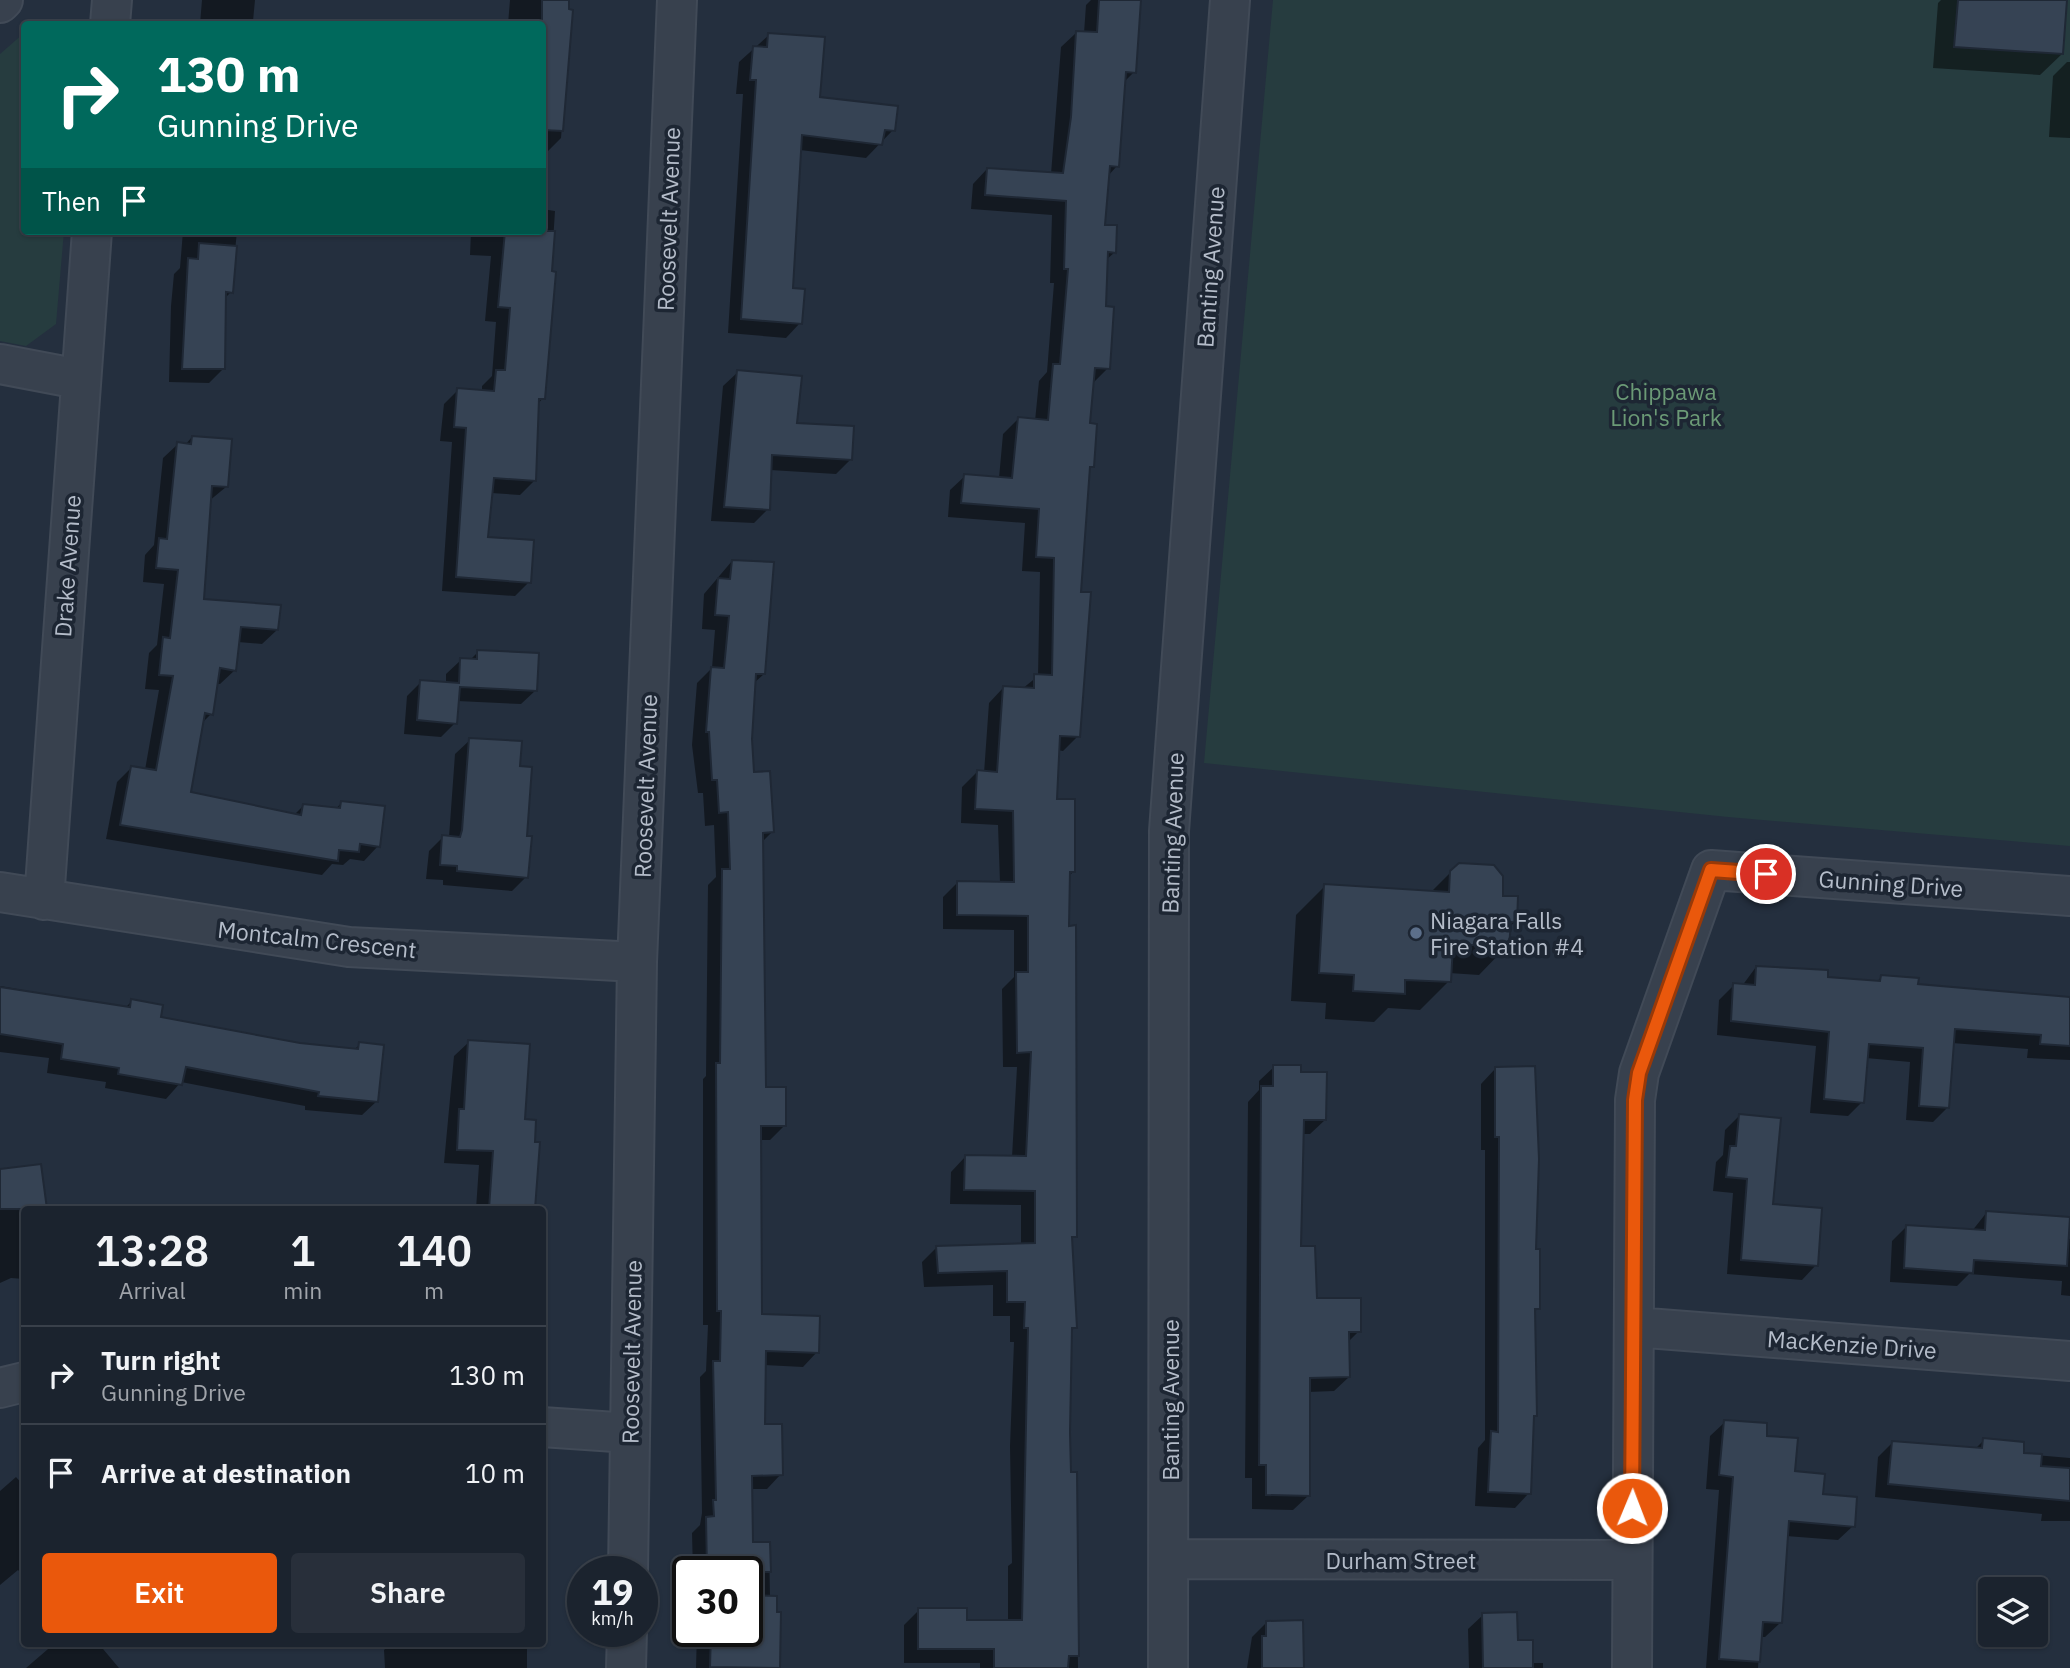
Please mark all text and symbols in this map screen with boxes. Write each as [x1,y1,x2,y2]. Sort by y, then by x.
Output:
text: 130 m [157,42,301,105]
icon: right [42,49,133,140]
text: Gunning Drive [157,104,359,146]
street label: Roosevelt Avenue [650,127,686,311]
icon: arrive [115,182,153,220]
text: Then [42,184,101,218]
street label: Banting Avenue [1189,185,1231,349]
park label: Chippawa Lion's Park [1610,376,1722,432]
street label: Drake Avenue [47,494,87,638]
street label: Roosevelt Avenue [627,694,663,878]
street label: Banting Avenue [1154,752,1190,914]
pin [1736,844,1796,904]
icon: arrive [1747,855,1785,893]
street label: Gunning Drive [1818,863,1964,903]
place label: Niagara Falls Fire Station #4 [1430,905,1584,961]
street label: Montcalm Crescent [216,914,418,964]
marker: Niagara Falls Fire Station #4 [1408,925,1424,941]
text: 13:28 [95,1223,209,1278]
text: 1 [290,1223,315,1278]
text: 140 [396,1223,472,1278]
street label: Roosevelt Avenue [614,1260,648,1444]
text: Arrival [119,1275,186,1305]
text: min [283,1275,322,1305]
text: m [424,1275,444,1305]
street label: Banting Avenue [1155,1319,1185,1481]
street label: MacKenzie Drive [1766,1323,1938,1365]
text: Turn right [101,1343,220,1377]
icon: right [42,1356,80,1394]
text: 130 m [449,1358,525,1392]
text: Gunning Drive [101,1377,246,1407]
icon: arrive [42,1454,80,1492]
text: Arrive at destination [101,1456,351,1490]
text: 10 m [465,1456,525,1490]
position arrow [1595,1471,1669,1545]
street label: Durham Street [1326,1545,1476,1575]
button: Exit [42,1553,277,1633]
button: Share [291,1553,525,1633]
speed limit sign: 30 [672,1556,763,1647]
text: 19 [591,1569,634,1615]
map controls [1978,1577,2048,1647]
button: layers [1978,1577,2048,1647]
text: km/h [591,1607,634,1630]

